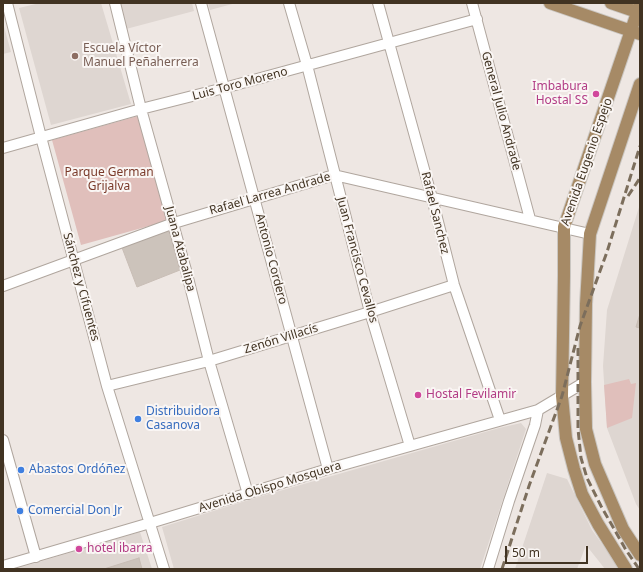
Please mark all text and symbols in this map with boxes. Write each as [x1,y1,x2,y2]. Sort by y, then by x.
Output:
place label: Escuela Víctor Manuel Peñaherrera [83,42,199,70]
street label: General Julio Andrade [478,50,524,172]
marker: Escuela Víctor Manuel Peñaherrera [70,51,80,61]
street label: Luis Toro Moreno [191,64,289,104]
place label: Imbabura Hostal SS [532,80,588,108]
marker: Imbabura Hostal SS [591,89,601,99]
street label: Avenida Eugenio Espejo [558,96,616,228]
park label: Parque German Grijalva [64,166,154,194]
street label: Rafael Larrea Andrade [208,170,332,218]
street label: Rafael Sanchez [418,170,452,256]
street label: Juan Francisco Cevallos [333,195,381,325]
street label: Juana Atabalipa [162,205,198,293]
street label: Antonio Cordero [252,212,290,306]
street label: Sánchez y Cifuentes [60,231,102,343]
street label: Zenón Villacís [242,321,320,357]
place label: Hostal Fevilamir [426,388,516,402]
marker: Hostal Fevilamir [413,390,423,400]
place label: Distribuidora Casanova [146,405,220,433]
marker: Distribuidora Casanova [133,414,143,424]
street label: Avenida Obispo Mosquera [197,458,343,516]
place label: Abastos Ordóñez [29,463,125,477]
marker: Abastos Ordóñez [16,465,26,475]
place label: Comercial Don Jr [28,504,122,518]
marker: Comercial Don Jr [15,506,25,516]
scale bar [507,538,590,564]
place label: hotel ibarra [87,542,153,556]
marker: hotel ibarra [74,544,84,554]
text: 50 m [512,544,540,561]

